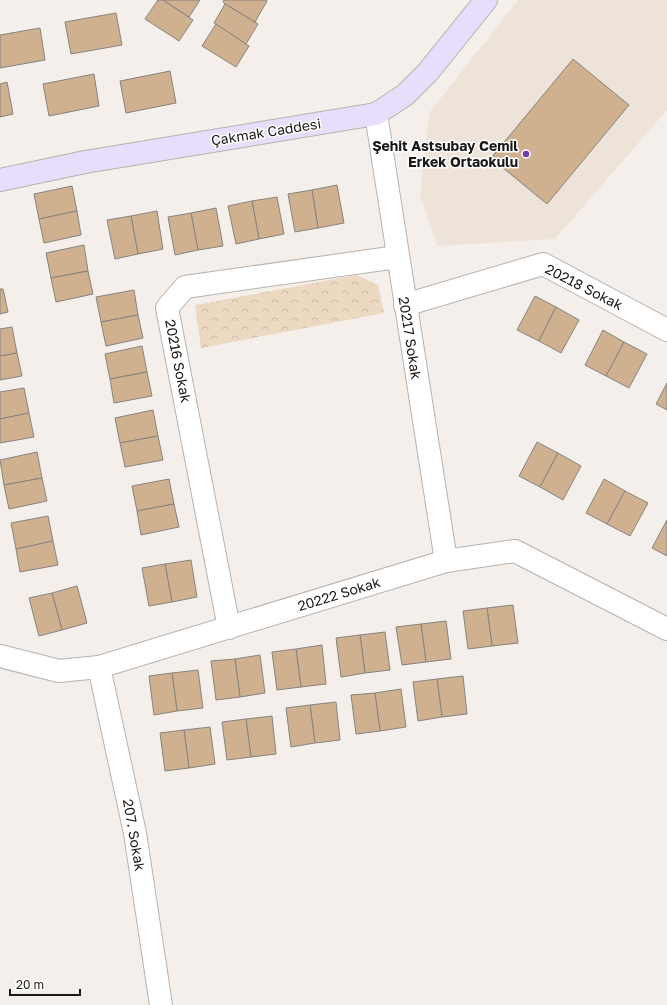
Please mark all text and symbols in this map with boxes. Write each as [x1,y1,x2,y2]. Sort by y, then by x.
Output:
street label: Çakmak Caddesi [210,114,322,149]
place label: Şehit Astsubay Cemil Erkek Ortaokulu [372,137,518,170]
marker: Şehit Astsubay Cemil Erkek Ortaokulu [521,149,531,159]
street label: 20218 Sokak [543,260,626,313]
street label: 20217 Sokak [396,295,425,381]
street label: 20216 Sokak [162,318,195,404]
street label: 20222 Sokak [295,573,382,614]
street label: 207. Sokak [120,798,149,872]
scale bar [10,971,80,997]
text: 20 m [16,977,44,992]

